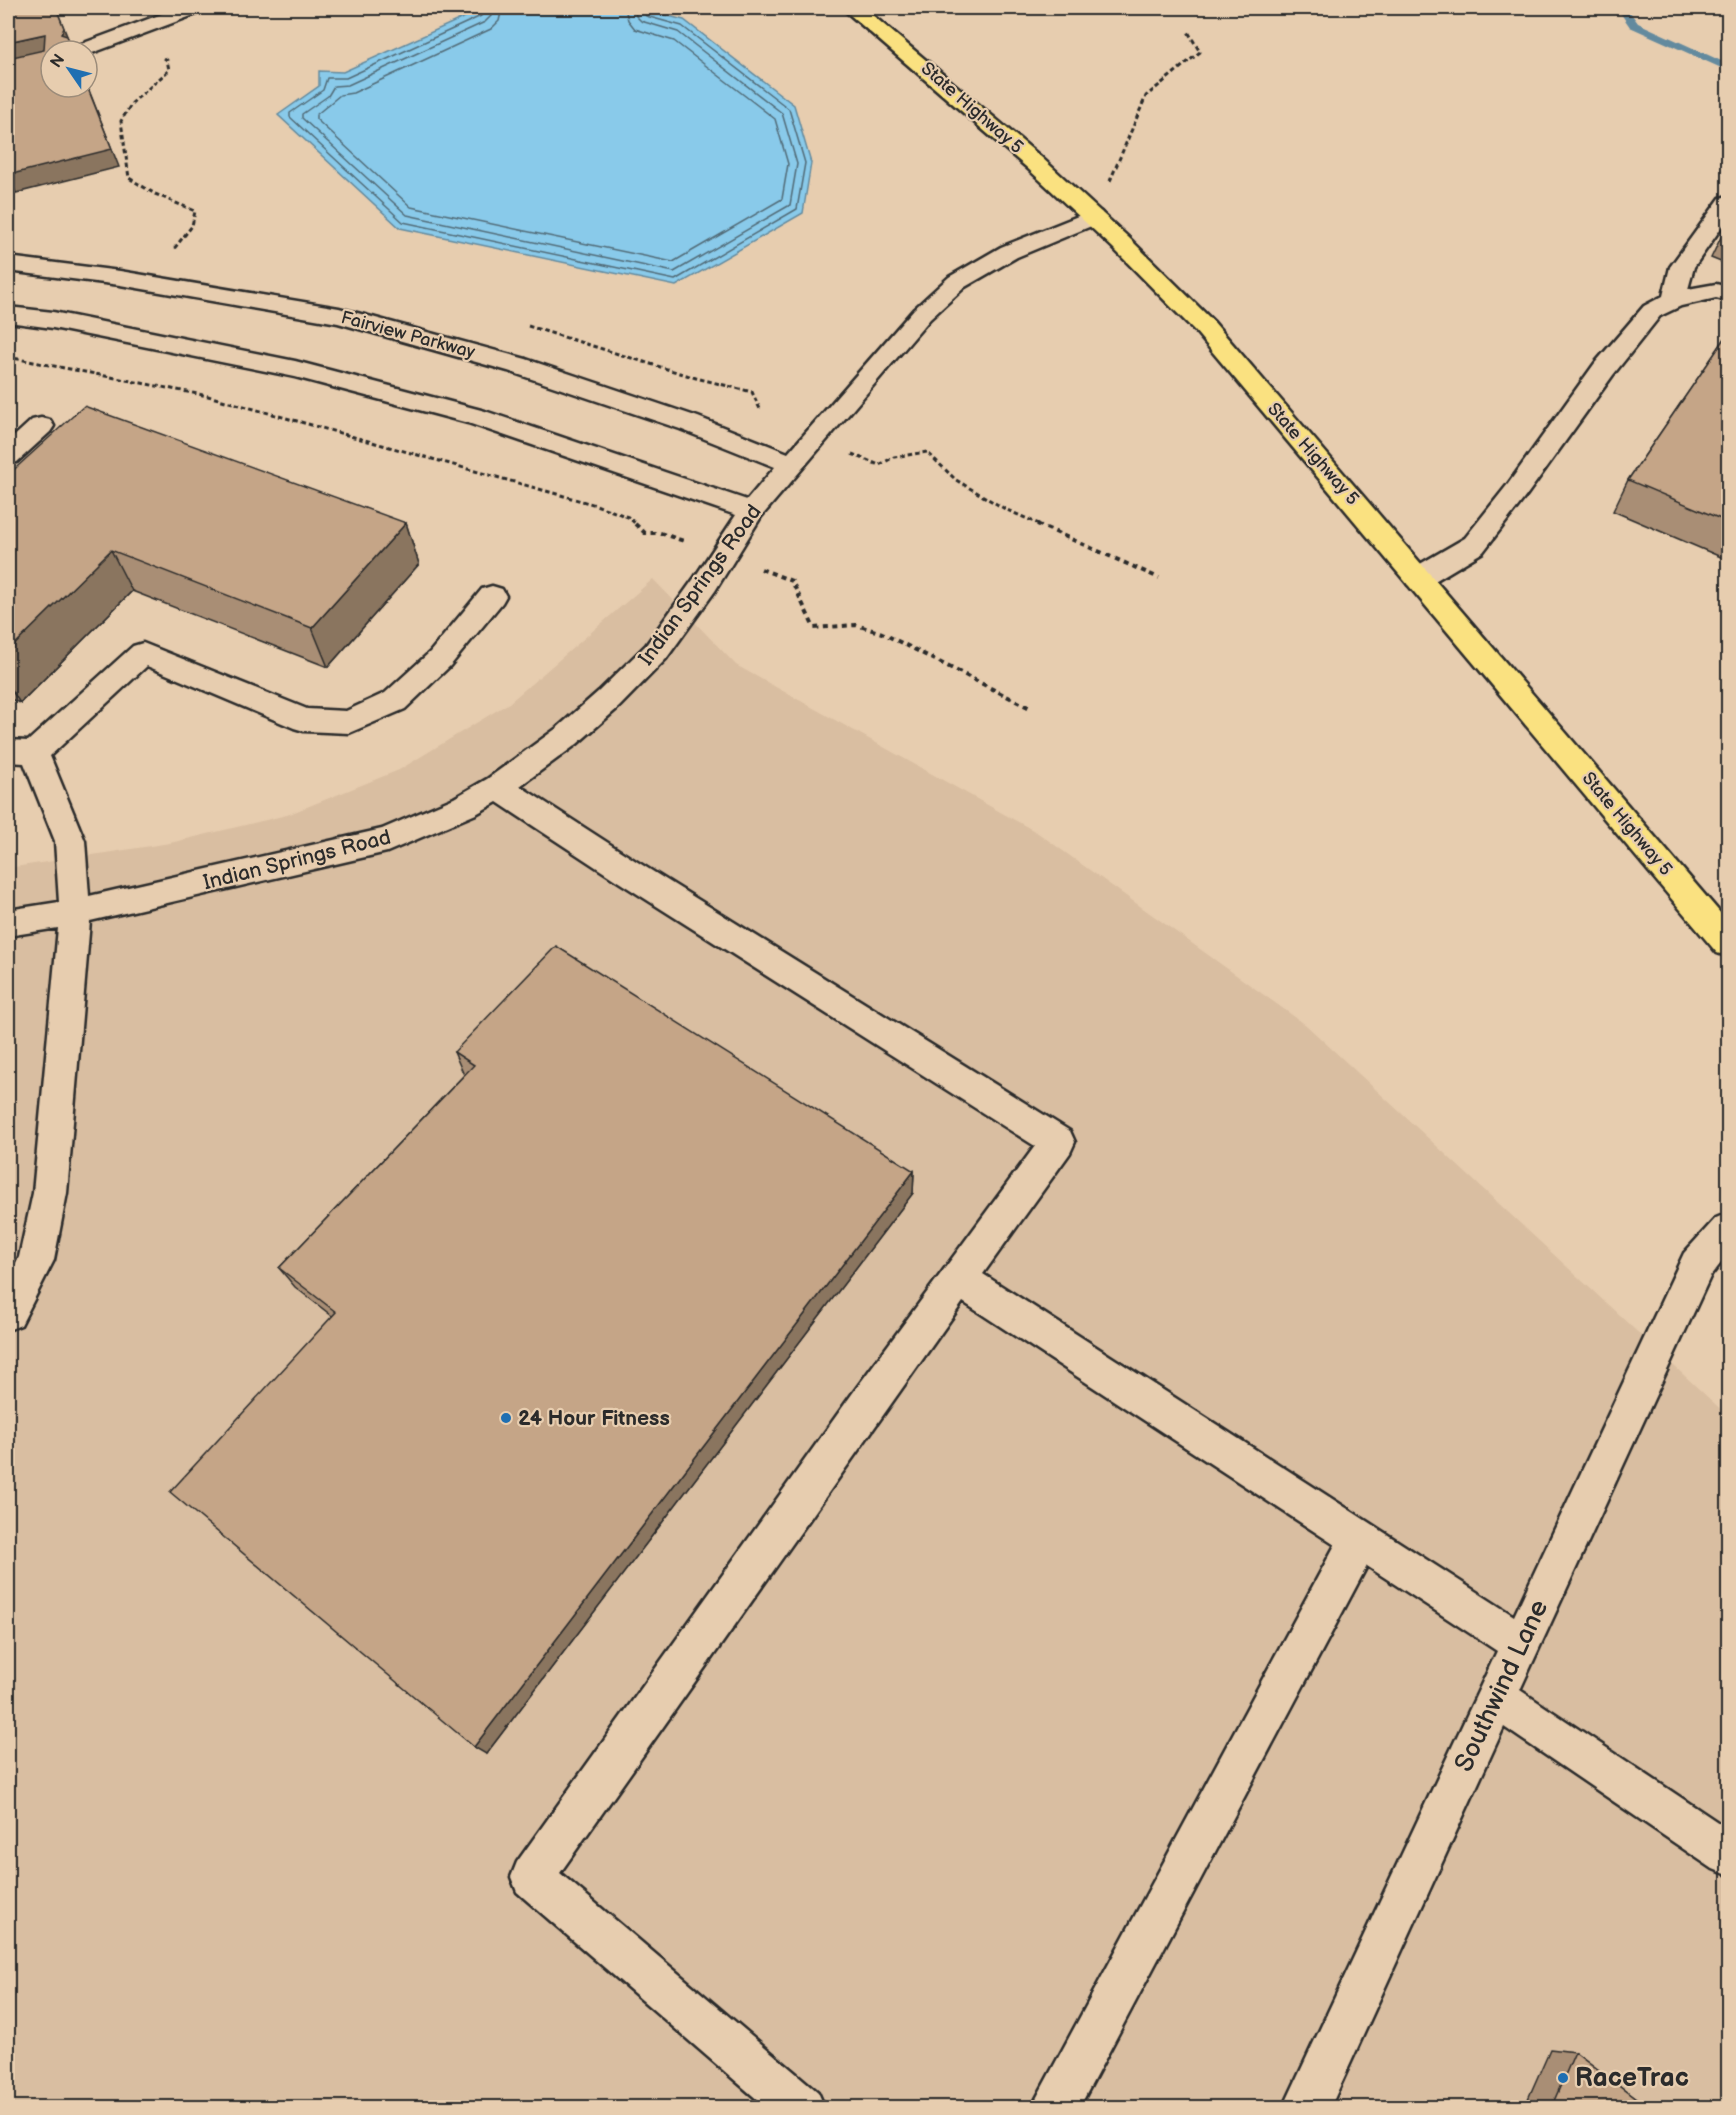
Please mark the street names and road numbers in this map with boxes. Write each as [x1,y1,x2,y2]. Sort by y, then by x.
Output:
street label: State Highway 5 [917,58,1027,158]
street label: Fairview Parkway [339,307,478,363]
street label: State Highway 5 [1263,399,1363,509]
street label: Indian Springs Road [633,500,767,670]
street label: State Highway 5 [1578,768,1676,880]
street label: Indian Springs Road [201,825,393,895]
street label: Southwind Lane [1449,1595,1555,1777]

